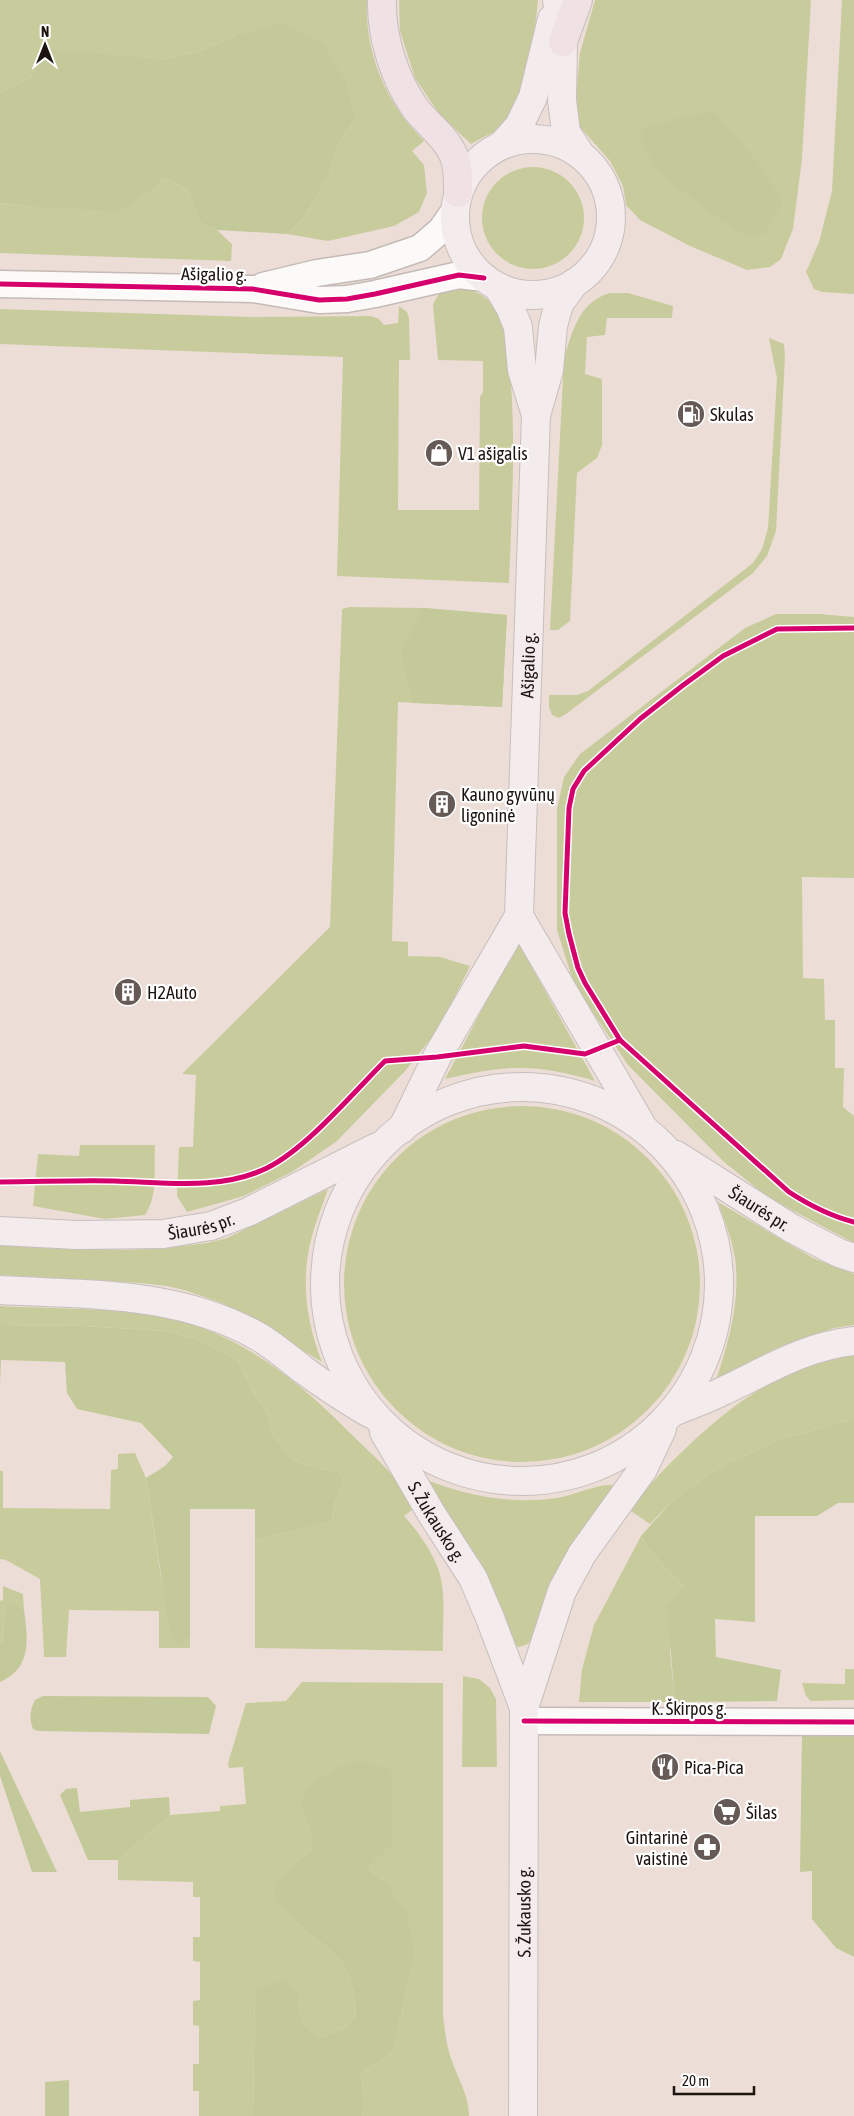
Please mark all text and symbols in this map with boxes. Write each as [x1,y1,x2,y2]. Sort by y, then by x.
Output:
north arrow [20,20,70,70]
text: N [41,24,49,40]
street label: Ašigalio g. [181,263,247,285]
fuel station icon: Skulas [676,399,706,429]
place label: Skulas [710,404,754,425]
shop icon: V1 ašigalis [424,438,454,468]
place label: V1 ašigalis [458,443,528,464]
street label: Ašigalio g. [516,632,539,699]
place label: Kauno gyvūnų ligoninė [461,784,555,826]
building icon: Kauno gyvūnų ligoninė [427,789,457,819]
building icon: H2Auto [113,977,143,1007]
place label: H2Auto [147,982,197,1003]
street label: Šiaurės pr. [725,1181,794,1235]
street label: Šiaurės pr. [166,1208,237,1244]
street label: S. Žukausko g. [404,1477,470,1566]
street label: K. Škirpos g. [651,1698,727,1719]
restaurant icon: Pica-Pica [650,1752,680,1782]
place label: Pica-Pica [684,1757,744,1778]
supermarket icon: Šilas [712,1797,742,1827]
place label: Šilas [746,1802,777,1823]
place label: Gintarinė vaistinė [626,1827,688,1869]
pharmacy icon: Gintarinė vaistinė [692,1832,722,1862]
street label: S. Žukausko g. [513,1867,534,1957]
scale bar [674,2064,754,2096]
text: 20 m [682,2072,709,2089]

